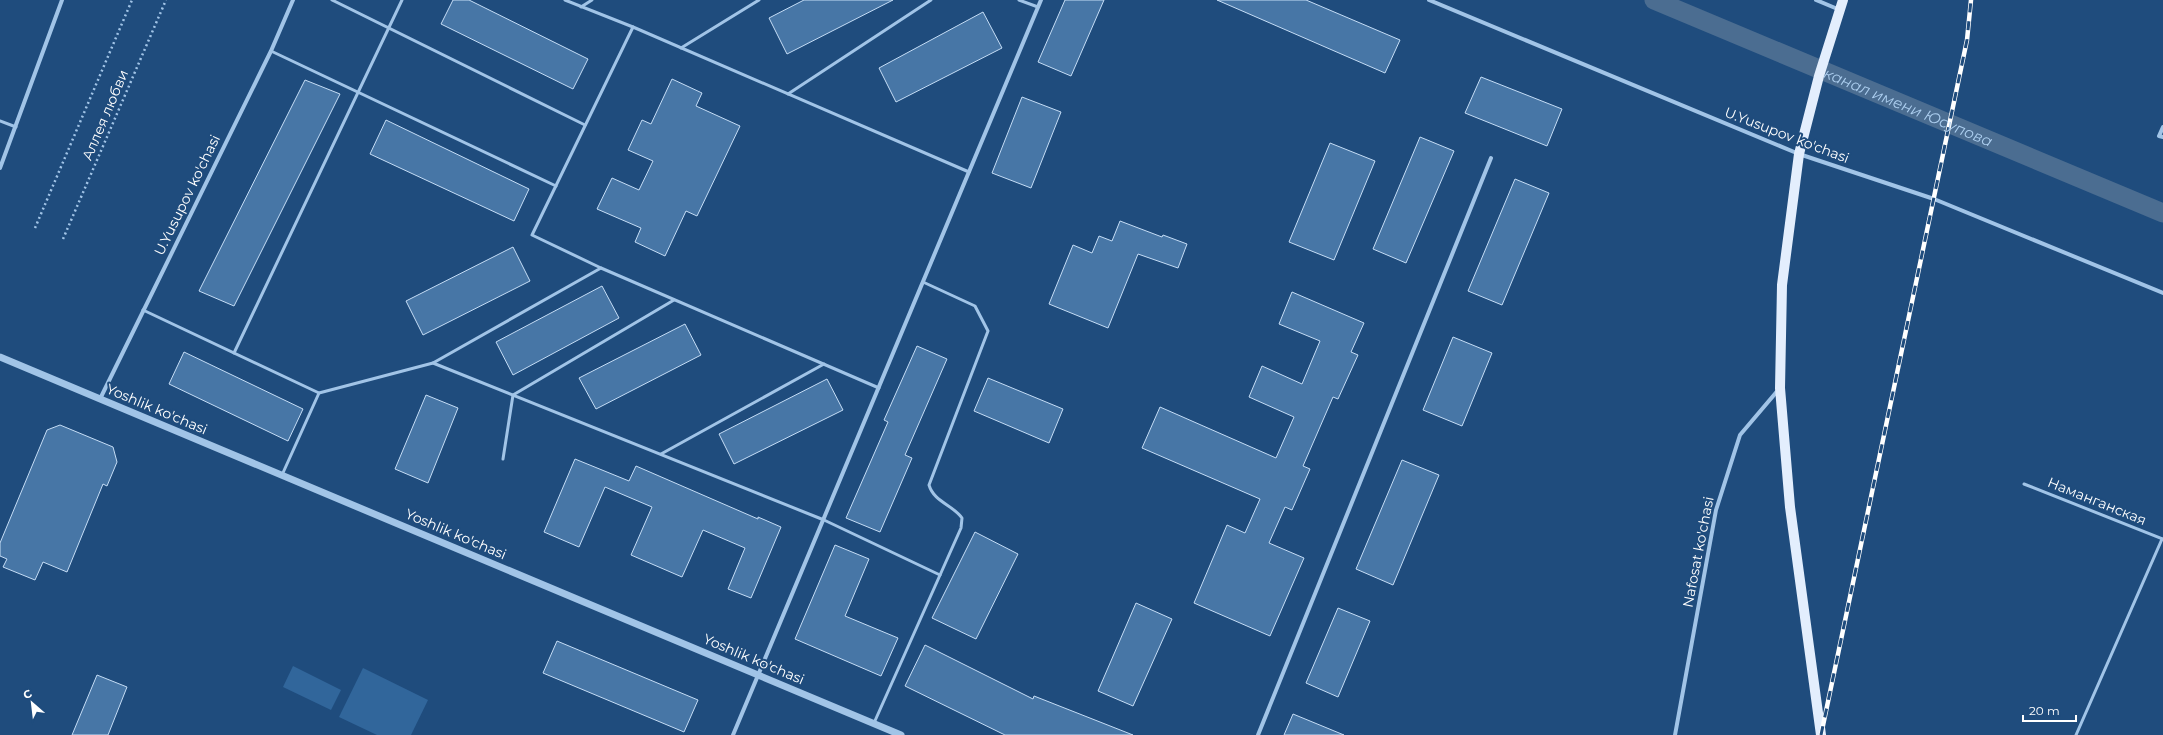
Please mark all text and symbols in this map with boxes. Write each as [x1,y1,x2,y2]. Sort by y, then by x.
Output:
water label: канал имени Юсупова [1821,63,1996,150]
street label: Аллея любви [78,67,132,163]
street label: U.Yusupov ko'chasi [1722,103,1852,167]
street label: U.Yusupov ko'chasi [150,132,224,258]
street label: Yoshlik ko'chasi [104,380,210,438]
street label: Наманганская [2045,473,2149,529]
street label: Nafosat ko'chasi [1678,495,1718,609]
street label: Yoshlik ko'chasi [403,505,509,563]
street label: Yoshlik ko'chasi [701,630,807,688]
north arrow [12,683,52,723]
text: С [20,686,34,702]
scale bar [2023,697,2076,723]
text: 20 m [2029,703,2060,718]

